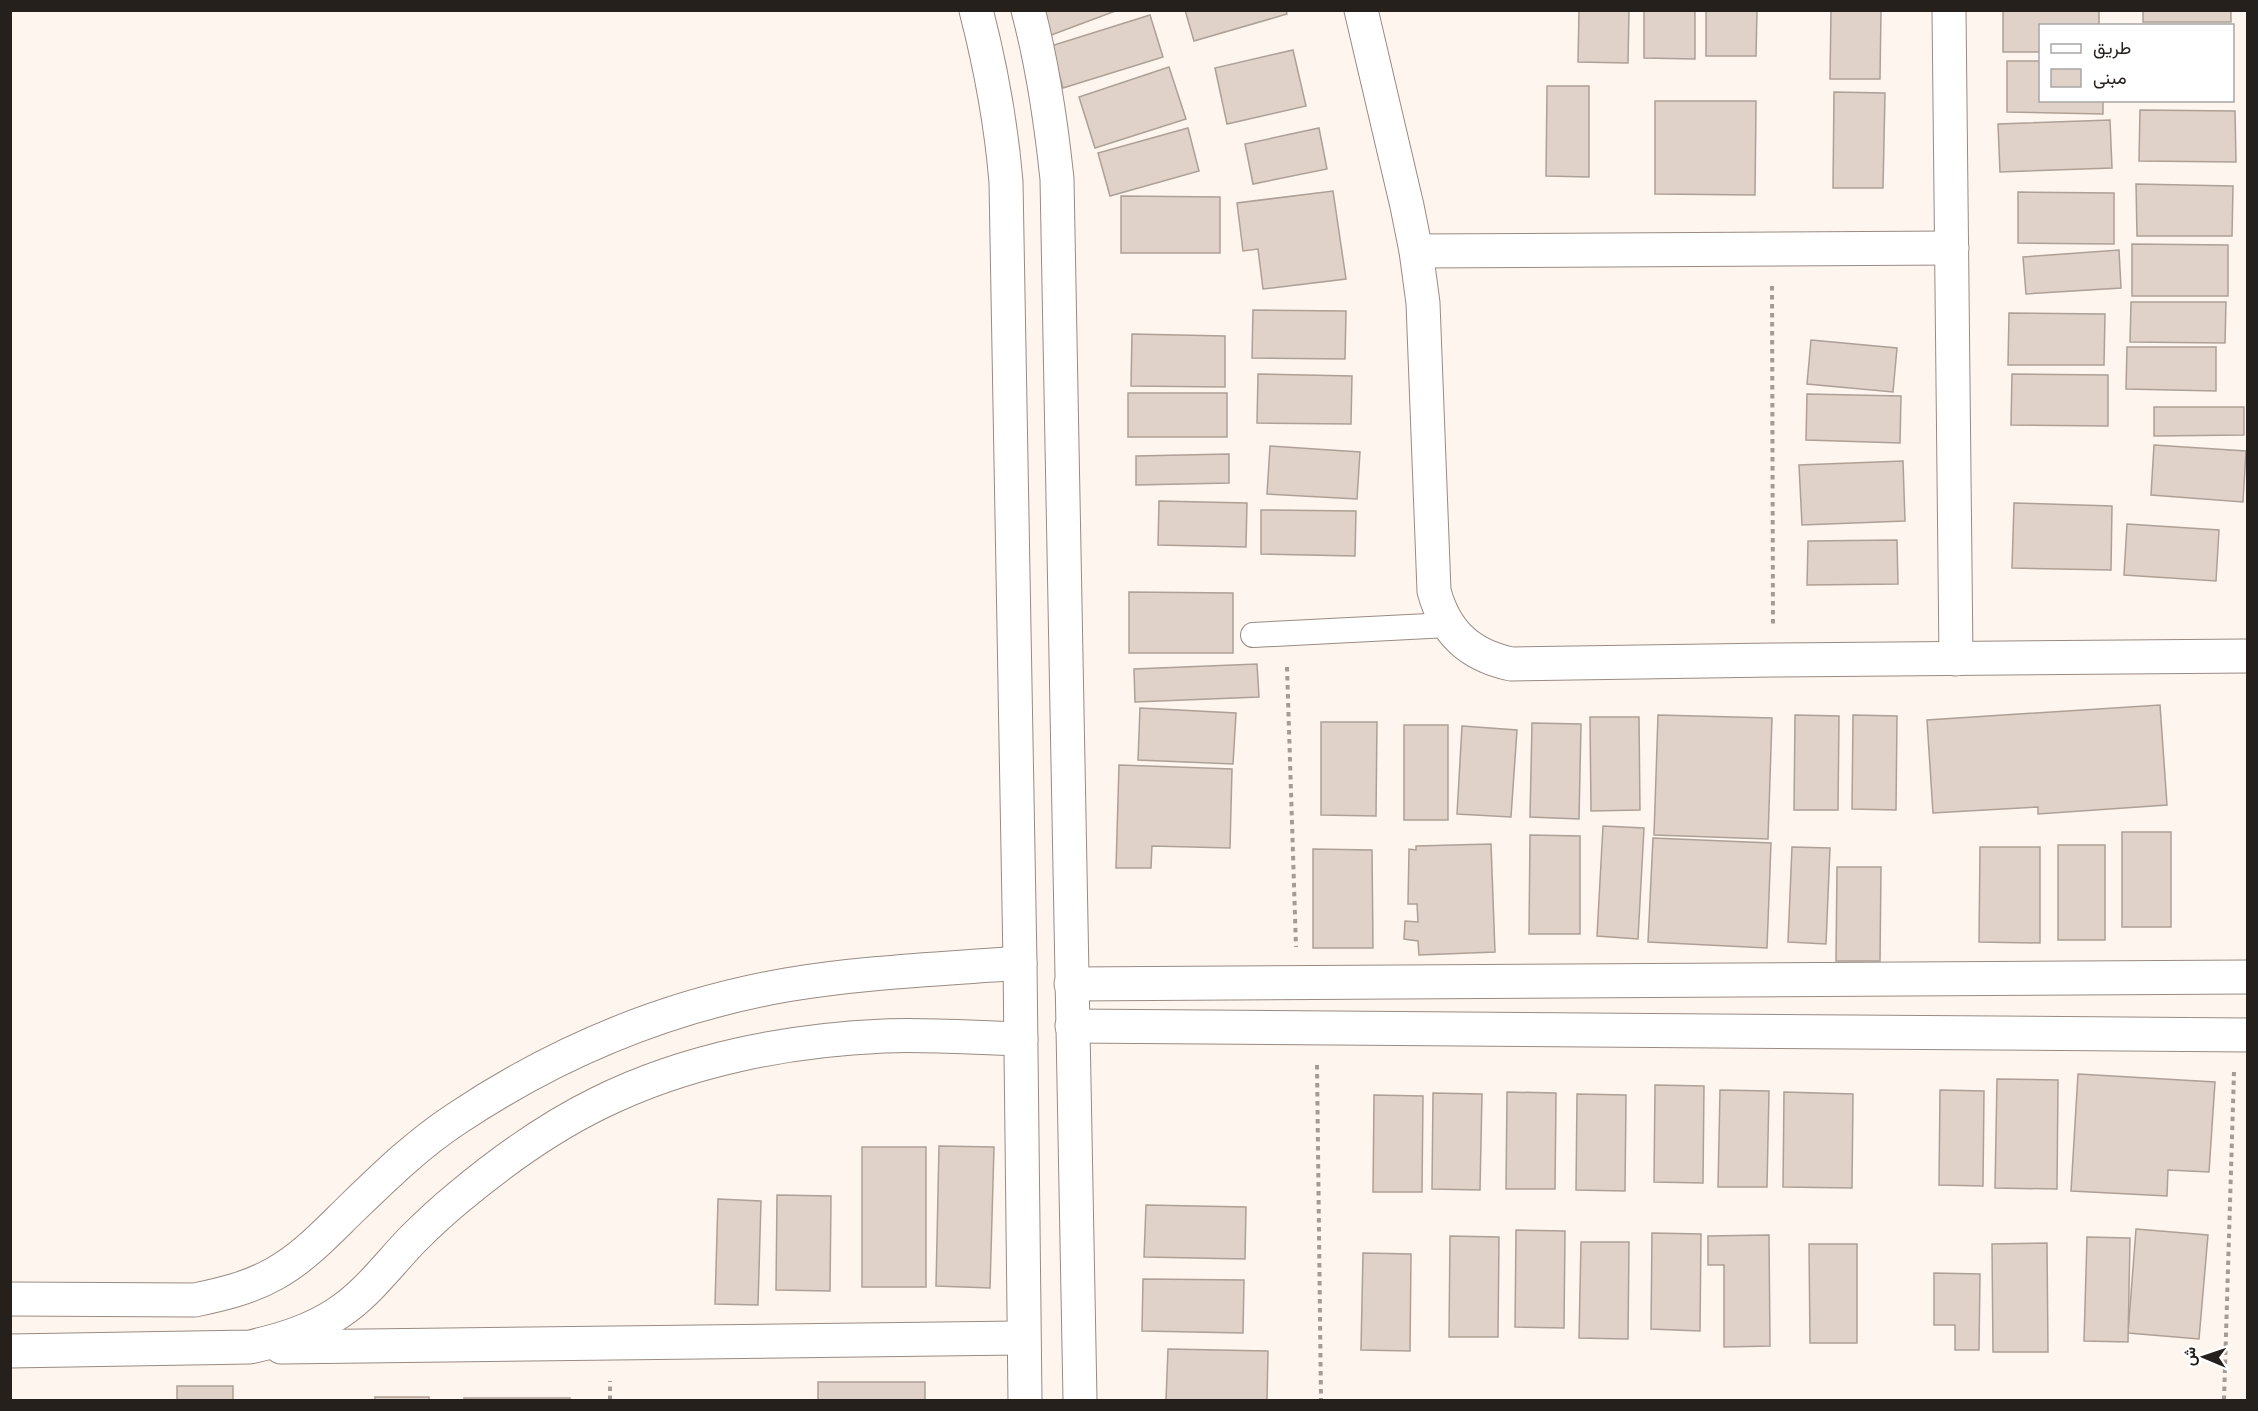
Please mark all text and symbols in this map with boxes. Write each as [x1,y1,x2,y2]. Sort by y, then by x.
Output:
legend [2039,24,2234,102]
text: طريق [2093,36,2131,64]
text: مبنى [2093,66,2127,94]
north arrow [2174,1327,2234,1387]
text: ش [2179,1347,2204,1367]

